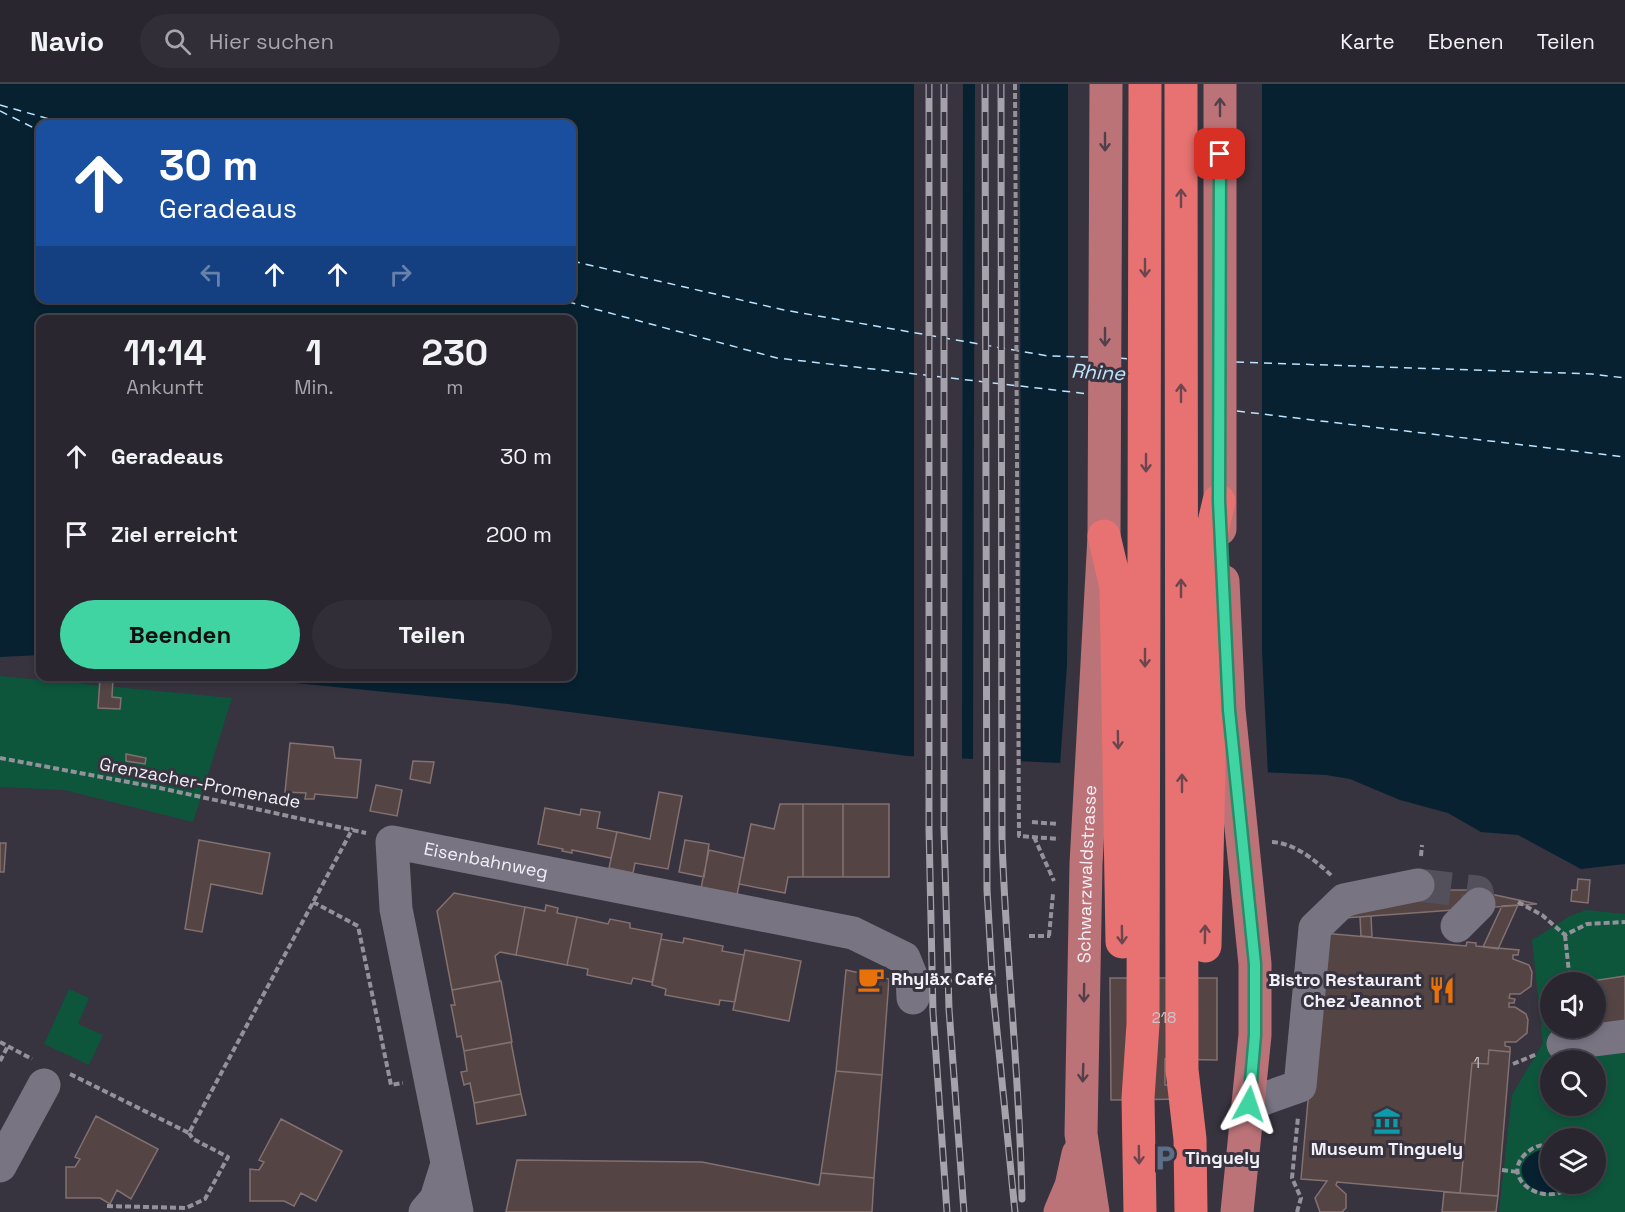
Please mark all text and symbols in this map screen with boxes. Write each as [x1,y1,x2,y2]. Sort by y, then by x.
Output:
search box [140,14,560,68]
text: Navio [30,23,104,59]
icon: search [161,25,194,58]
text: Hier suchen [209,27,334,55]
text: Karte [1340,28,1395,55]
text: Ebenen [1428,28,1504,55]
text: Teilen [1537,28,1595,55]
one-way arrow [1214,97,1226,117]
pin [1194,128,1245,179]
one-way arrow [1099,132,1111,152]
icon: arrive [1203,137,1236,170]
text: 30 m [159,139,258,192]
icon: ahead [60,144,138,222]
one-way arrow [1175,188,1187,208]
text: Geradeaus [159,191,297,226]
icon: left [195,258,228,291]
icon: ahead [258,258,291,291]
icon: ahead [321,258,354,291]
icon: right [384,258,417,291]
one-way arrow [1139,258,1151,278]
one-way arrow [1099,327,1111,347]
text: 11:14 [124,330,206,376]
text: 1 [306,330,322,376]
text: 230 [422,330,488,376]
water label: Rhine [1070,358,1127,386]
text: Ankunft [126,374,204,400]
text: Min. [294,374,334,400]
text: m [446,374,463,400]
one-way arrow [1175,383,1187,403]
icon: ahead [60,440,93,473]
text: Geradeaus [111,442,223,470]
text: 30 m [500,442,552,470]
one-way arrow [1140,453,1152,473]
icon: arrive [60,518,93,551]
text: Ziel erreicht [111,520,238,548]
text: 200 m [486,520,552,548]
one-way arrow [1175,578,1187,598]
button: Beenden [60,600,300,669]
button: Teilen [312,600,552,669]
one-way arrow [1139,648,1151,668]
one-way arrow [1112,729,1124,749]
street label: Grenzacher-Promenade [98,752,303,813]
one-way arrow [1176,773,1188,793]
street label: Schwarzwaldstrasse [1072,784,1101,963]
street label: Eisenbahnweg [422,837,550,884]
one-way arrow [1116,924,1127,944]
one-way arrow [1199,925,1211,945]
cafe icon: Rhyläx Café [856,964,886,994]
place label: Rhyläx Café [891,967,994,990]
place label: Bistro Restaurant Chez Jeannot [1269,968,1422,1012]
map controls [1540,972,1606,1194]
button: sound [1540,972,1606,1038]
restaurant icon: Bistro Restaurant Chez Jeannot [1427,975,1457,1005]
one-way arrow [1078,983,1090,1003]
house number: 218 [1152,1008,1176,1027]
button: search [1540,1050,1606,1116]
house number: 1 [1474,1053,1480,1072]
one-way arrow [1077,1062,1088,1082]
position arrow [1217,1072,1281,1136]
museum icon: Museum Tinguely [1372,1106,1402,1136]
button: layers [1540,1128,1606,1194]
place label: Museum Tinguely [1311,1137,1463,1160]
parking icon: Tinguely [1150,1143,1180,1173]
one-way arrow [1133,1144,1145,1164]
place label: Tinguely [1185,1146,1260,1169]

